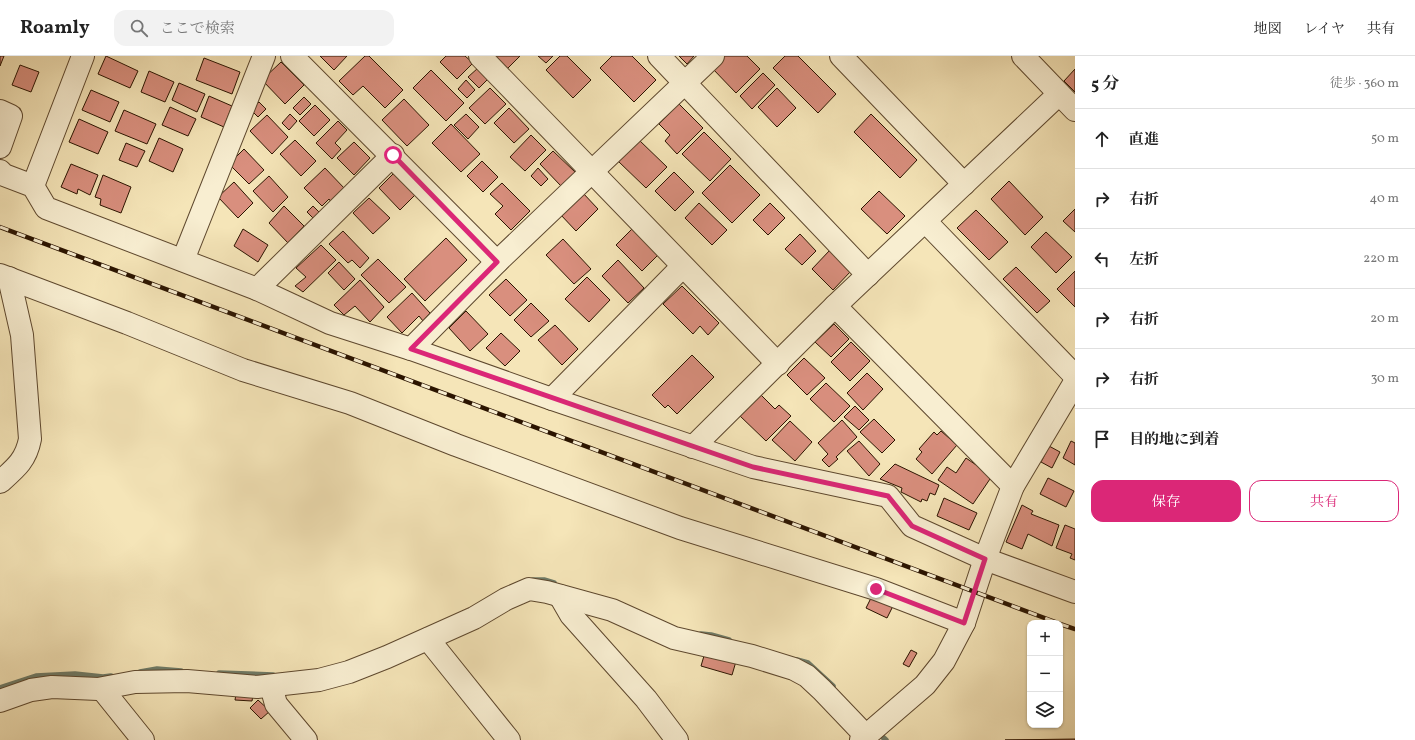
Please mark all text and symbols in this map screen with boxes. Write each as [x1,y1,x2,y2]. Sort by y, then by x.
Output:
search box [114,10,394,46]
text: Roamly [20,15,90,41]
icon: search [128,17,150,39]
text: ここで検索 [160,19,235,40]
text: 地図 [1254,20,1282,39]
text: レイヤ [1304,20,1345,39]
text: 共有 [1367,20,1395,39]
text: 5 分 [1091,73,1120,96]
text: 徒歩 · 360 m [1330,75,1399,93]
icon: ahead [1091,128,1113,150]
text: 直進 [1129,130,1159,151]
text: 50 m [1371,130,1399,148]
route start [384,146,402,164]
icon: right [1091,188,1113,210]
text: 右折 [1129,190,1159,211]
text: 40 m [1370,190,1399,208]
icon: left [1091,248,1113,270]
text: 左折 [1129,250,1159,271]
text: 220 m [1363,250,1399,268]
icon: right [1091,308,1113,330]
text: 右折 [1129,310,1159,331]
text: 20 m [1370,310,1399,328]
icon: right [1091,368,1113,390]
text: 右折 [1129,370,1159,391]
text: 30 m [1371,370,1399,388]
icon: arrive [1091,428,1113,450]
text: 目的地に到着 [1129,430,1219,451]
button: 保存 [1091,480,1241,522]
button: 共有 [1249,480,1399,522]
route end [867,580,885,598]
map controls [1027,620,1063,728]
button: + [1027,620,1063,656]
button: − [1027,656,1063,692]
button: layers [1027,692,1063,728]

